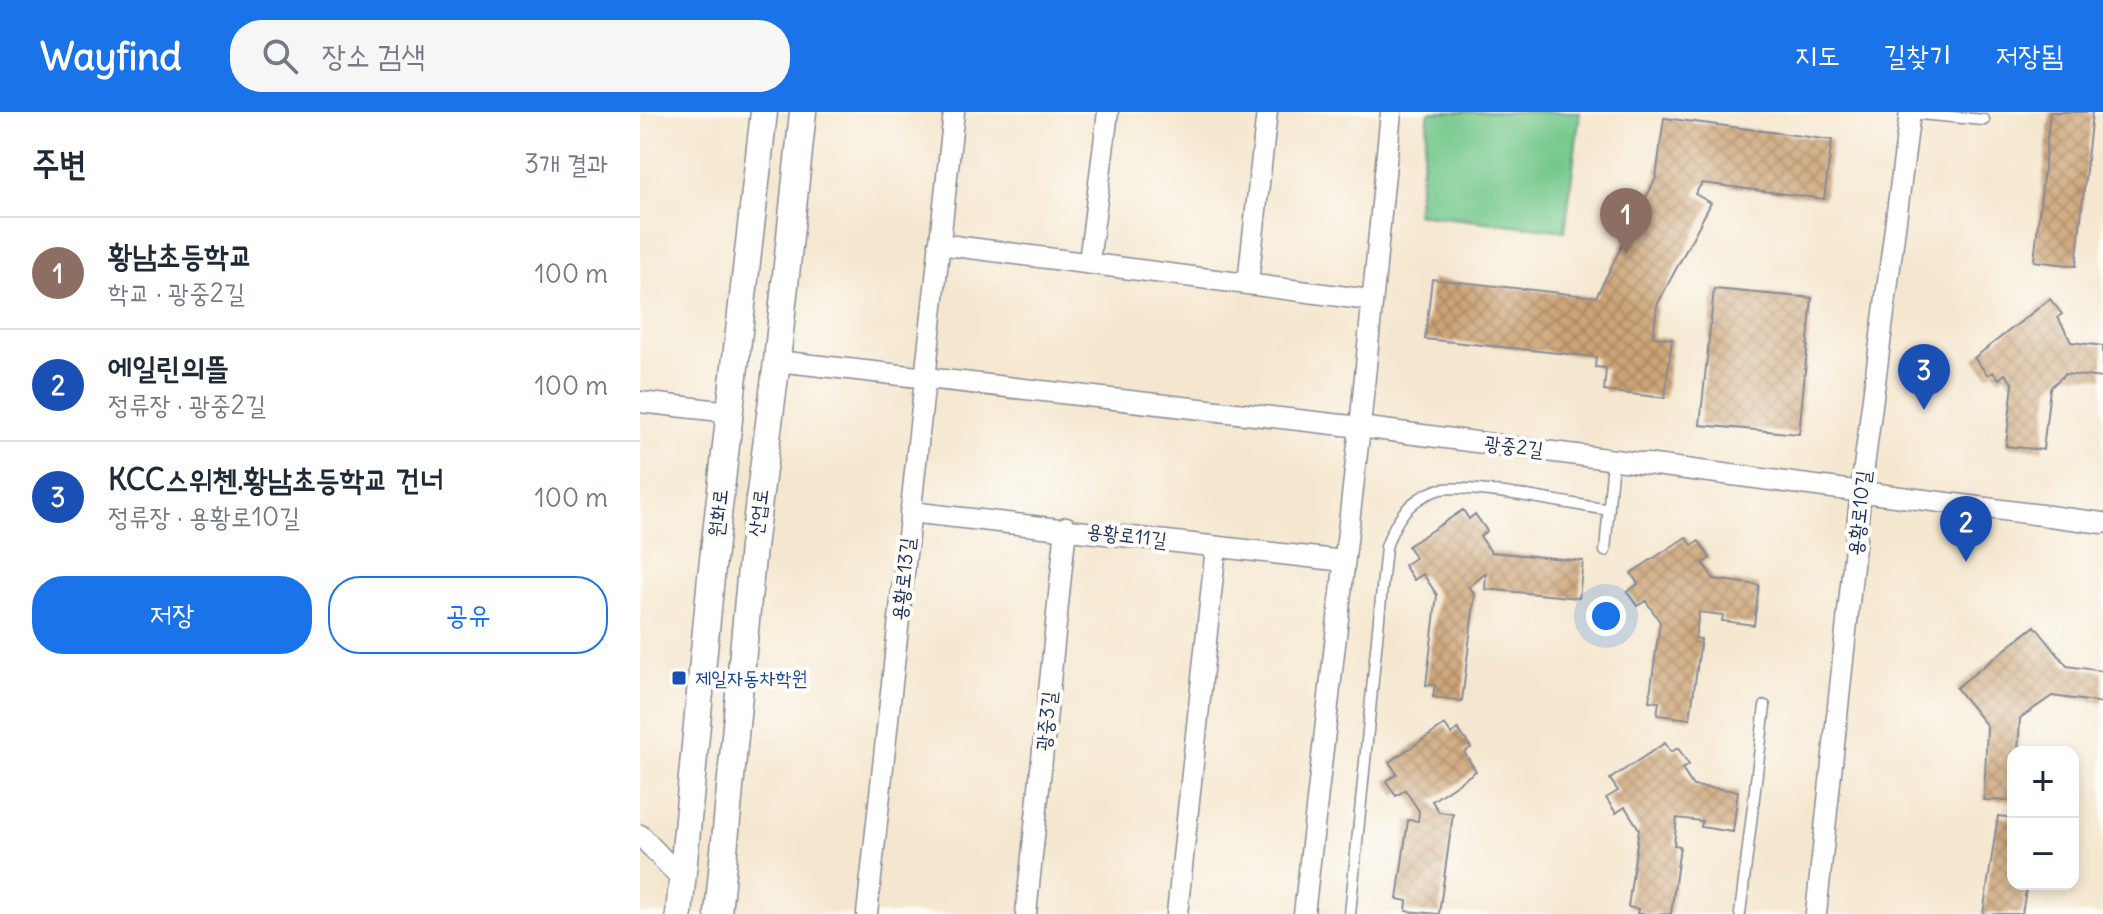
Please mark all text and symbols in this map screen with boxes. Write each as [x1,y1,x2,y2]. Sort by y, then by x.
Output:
search box [230,20,790,92]
text: Wayfind [40,33,182,80]
icon: search [258,34,302,78]
text: 장소 검색 [322,36,425,74]
text: 지도 [1795,37,1840,73]
text: 길찾기 [1884,37,1951,73]
text: 저장됨 [1995,37,2063,73]
text: 주변 [32,141,87,184]
text: 3개 결과 [524,147,608,180]
pin: 1 [1600,188,1652,254]
text: 황남초등학교 [108,236,253,274]
text: 1 [53,257,63,290]
text: 100 m [534,257,608,290]
text: 학교 · 광중2길 [108,276,245,309]
pin: 3 [1898,344,1950,410]
text: 에일린의뜰 [108,348,229,386]
text: 2 [51,369,65,402]
text: 100 m [534,369,608,402]
text: 정류장 · 광중2길 [108,388,266,421]
street label: 광중2길 [1483,429,1545,462]
text: KCC스위첸.황남초등학교 건너 [108,460,444,498]
street label: 용황로10길 [1842,469,1875,557]
text: 3 [51,481,65,514]
text: 100 m [534,481,608,514]
street label: 산업로 [742,487,773,538]
street label: 원화로 [703,488,732,538]
pin: 2 [1940,496,1992,562]
text: 정류장 · 용황로10길 [108,500,300,533]
street label: 용황로11길 [1086,517,1168,552]
street label: 용황로13길 [886,536,919,622]
button: 저장 [32,576,312,654]
button: 공유 [328,576,608,654]
your location [1586,596,1626,636]
place label: 제일자동차학원 [695,665,808,690]
marker: 제일자동차학원 [670,669,688,687]
street label: 광중3길 [1030,690,1061,752]
map controls [2007,746,2079,890]
button: + [2007,746,2079,818]
button: − [2007,818,2079,890]

